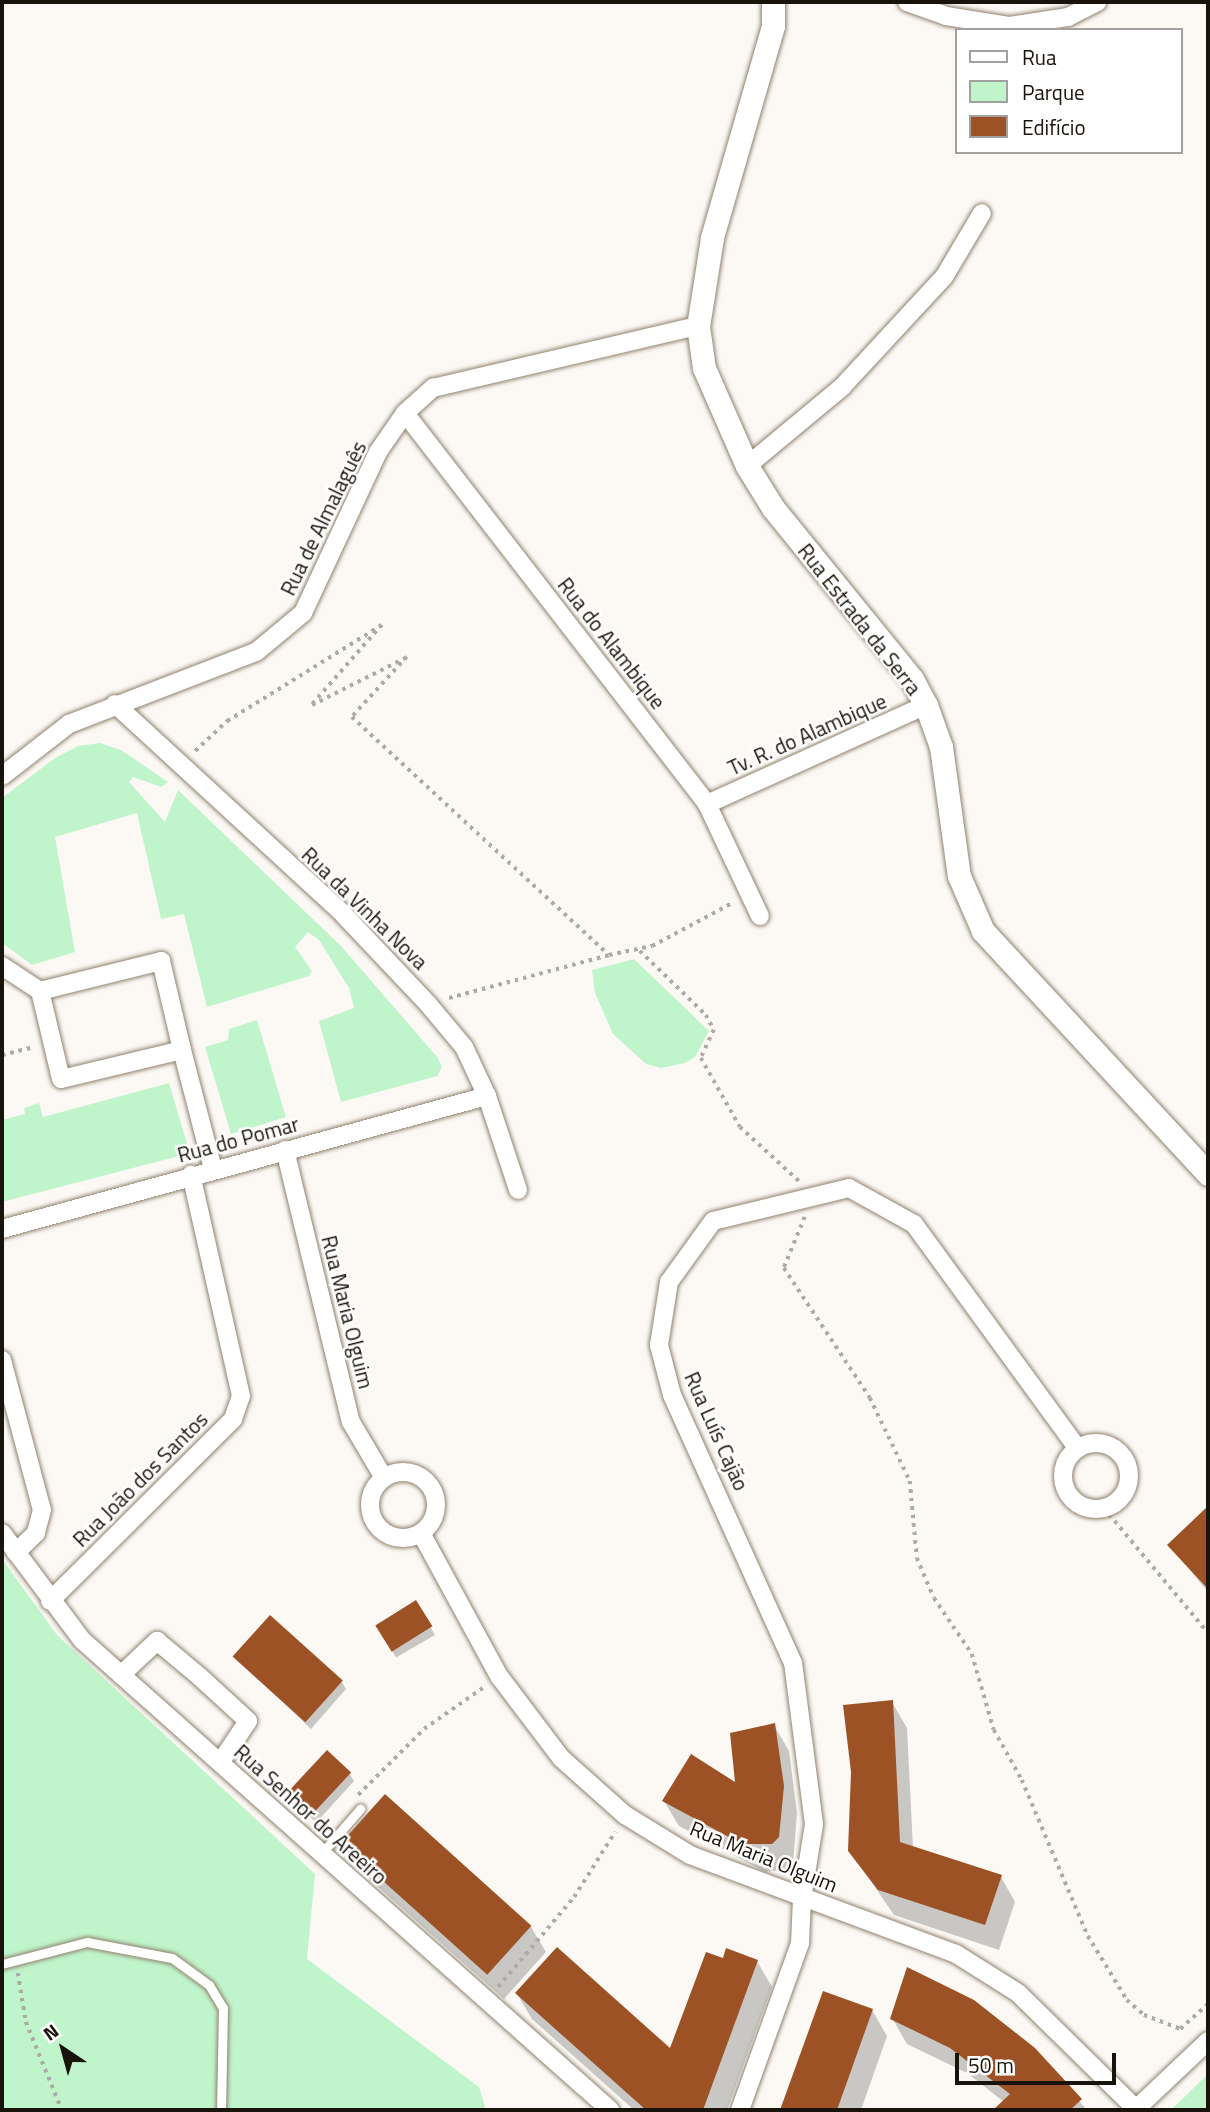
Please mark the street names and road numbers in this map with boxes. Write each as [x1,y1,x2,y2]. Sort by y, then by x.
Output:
street label: Rua de Almalaguês [275,437,371,599]
street label: Rua Estrada da Serra [793,538,927,700]
street label: Rua do Alambique [553,572,671,714]
street label: Tv. R. do Alambique [724,688,890,780]
street label: Rua da Vinha Nova [297,841,433,975]
street label: Rua do Pomar [174,1111,302,1167]
street label: Rua Maria Olguim [317,1233,379,1391]
street label: Rua Luís Cajão [680,1368,754,1494]
street label: Rua João dos Santos [67,1406,213,1552]
street label: Rua Senhor do Areeiro [229,1739,393,1889]
street label: Rua Maria Olguim [686,1815,842,1897]

